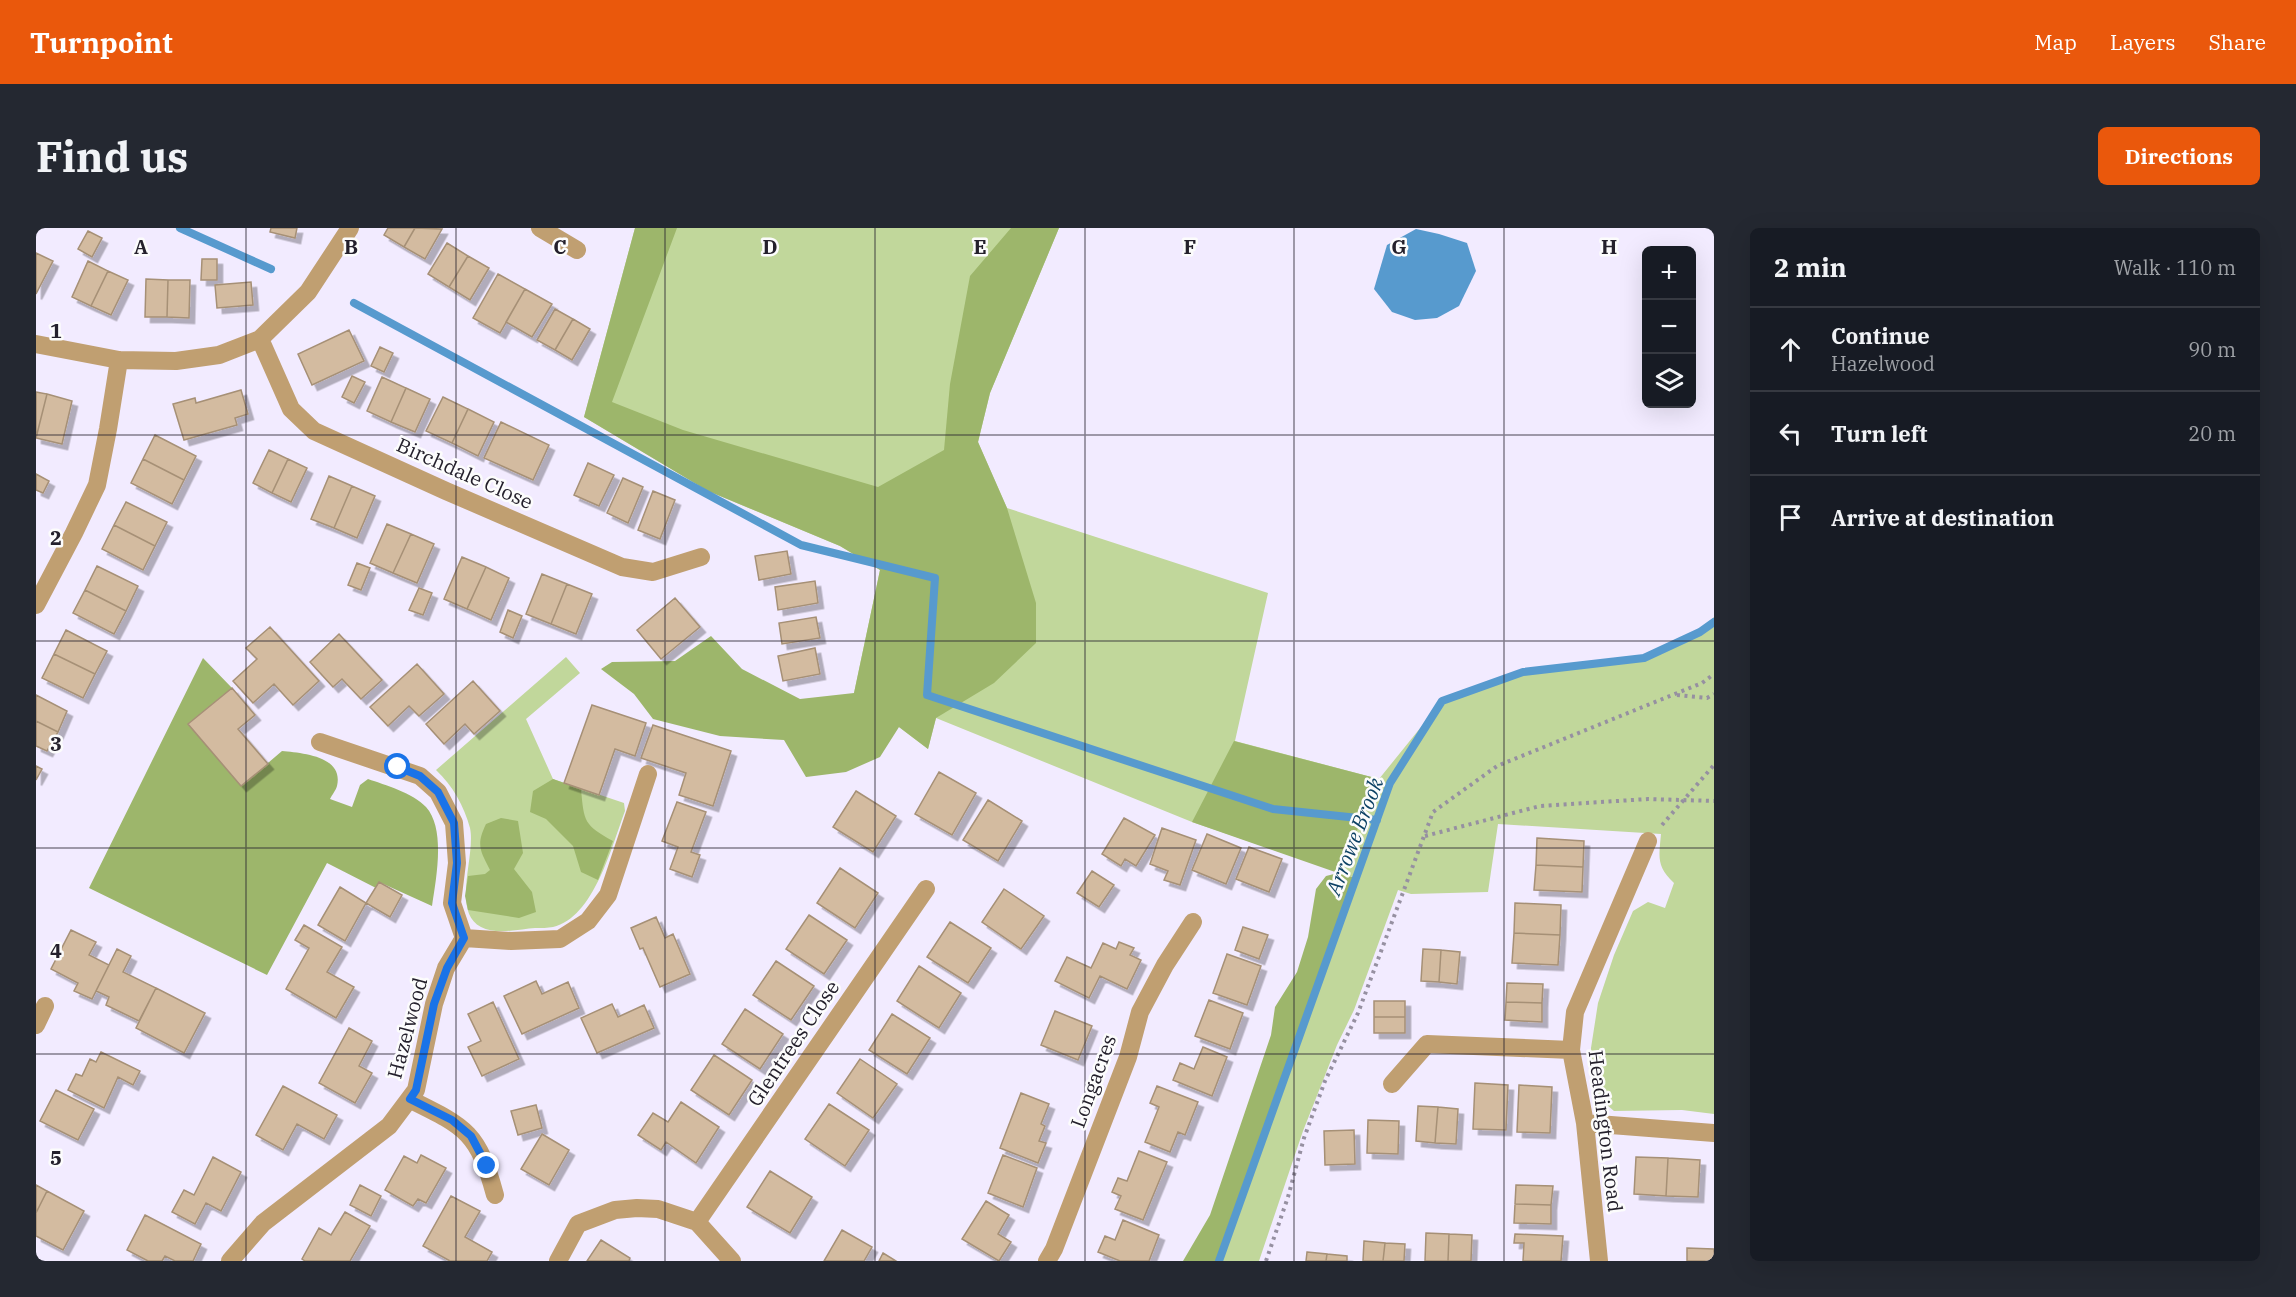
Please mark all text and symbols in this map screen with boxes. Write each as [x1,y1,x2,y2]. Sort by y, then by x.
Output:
text: Turnpoint [30,24,173,61]
text: Map [2034,28,2077,56]
text: Layers [2110,28,2176,56]
text: Share [2209,28,2266,56]
button: Directions [2098,127,2260,185]
text: Find us [36,129,188,184]
text: A [134,233,148,260]
text: B [344,233,358,260]
text: C [553,233,567,260]
text: D [762,233,778,260]
text: E [973,233,987,260]
text: F [1184,233,1196,260]
text: G [1391,233,1407,260]
text: H [1601,233,1617,260]
map controls [1642,246,1696,408]
button: + [1642,246,1696,300]
text: 2 min [1774,250,1847,284]
text: Walk · 110 m [2114,254,2236,281]
button: − [1642,300,1696,354]
text: 1 [50,317,62,344]
text: Continue [1831,321,1930,350]
icon: ahead [1774,333,1807,366]
text: 90 m [2188,336,2236,363]
text: Hazelwood [1831,350,1935,377]
button: layers [1642,354,1696,408]
icon: left [1774,417,1807,450]
text: Turn left [1831,419,1927,448]
text: 20 m [2188,420,2236,447]
street label: Birchdale Close [393,431,537,515]
icon: arrive [1774,501,1807,534]
text: Arrive at destination [1831,503,2054,532]
text: 2 [50,524,62,551]
text: 3 [50,730,62,757]
route start [384,753,410,779]
water label: Arrowe Brook [1318,772,1390,901]
text: 4 [50,937,62,964]
street label: Hazelwood [381,974,433,1082]
street label: Glentrees Close [741,975,845,1111]
street label: Longacres [1064,1031,1122,1131]
street label: Headington Road [1583,1048,1629,1214]
text: 5 [50,1144,62,1171]
route end [473,1152,499,1178]

